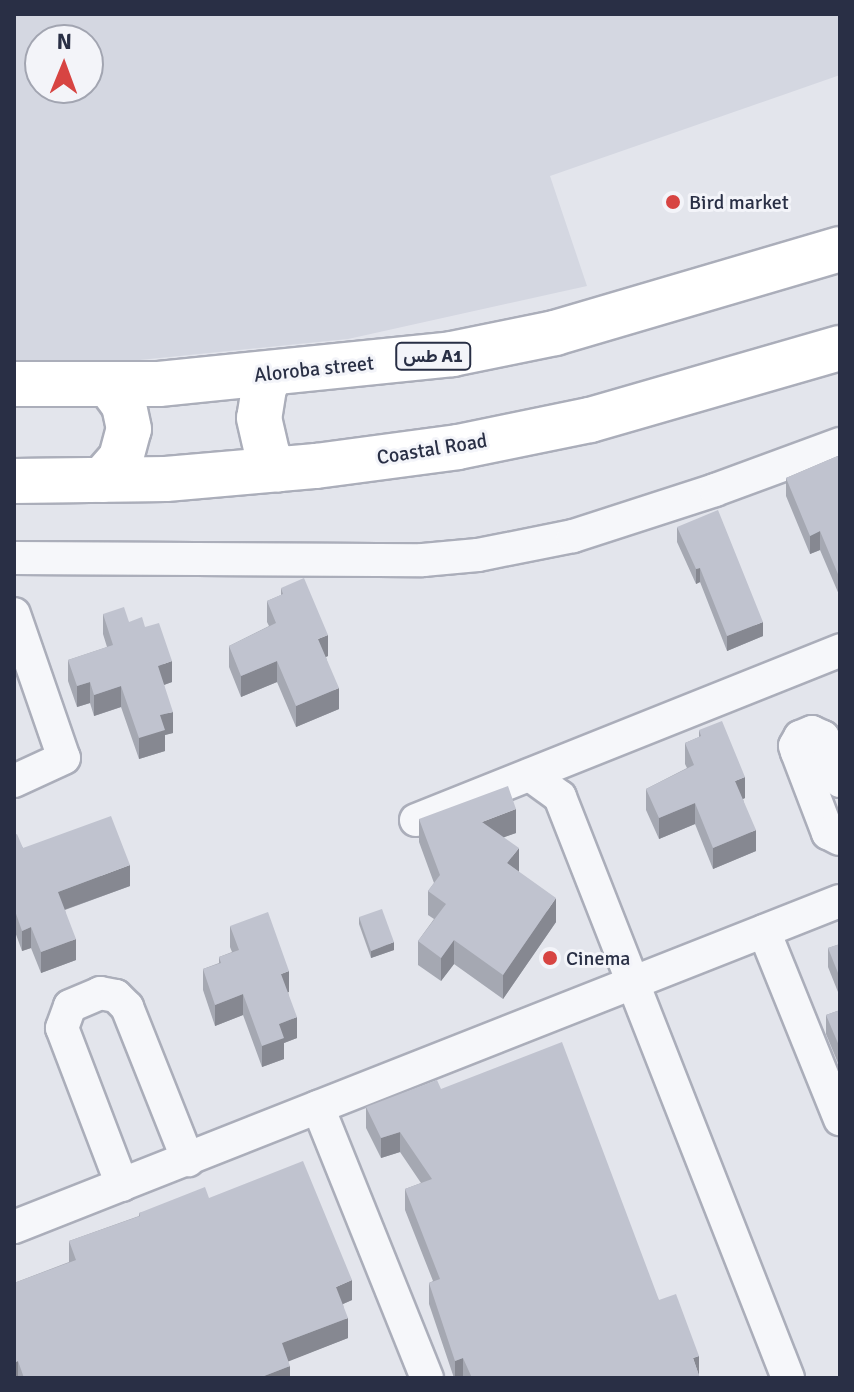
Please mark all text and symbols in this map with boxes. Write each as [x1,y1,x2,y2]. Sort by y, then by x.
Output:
north arrow [24,24,104,104]
text: N [57,28,72,55]
place label: Bird market [689,190,789,214]
marker: Bird market [664,193,682,211]
road number: طس A1 [395,342,471,370]
street label: Aloroba street [253,351,375,387]
street label: Coastal Road [375,428,489,470]
place label: Cinema [566,946,630,970]
marker: Cinema [541,949,559,967]

